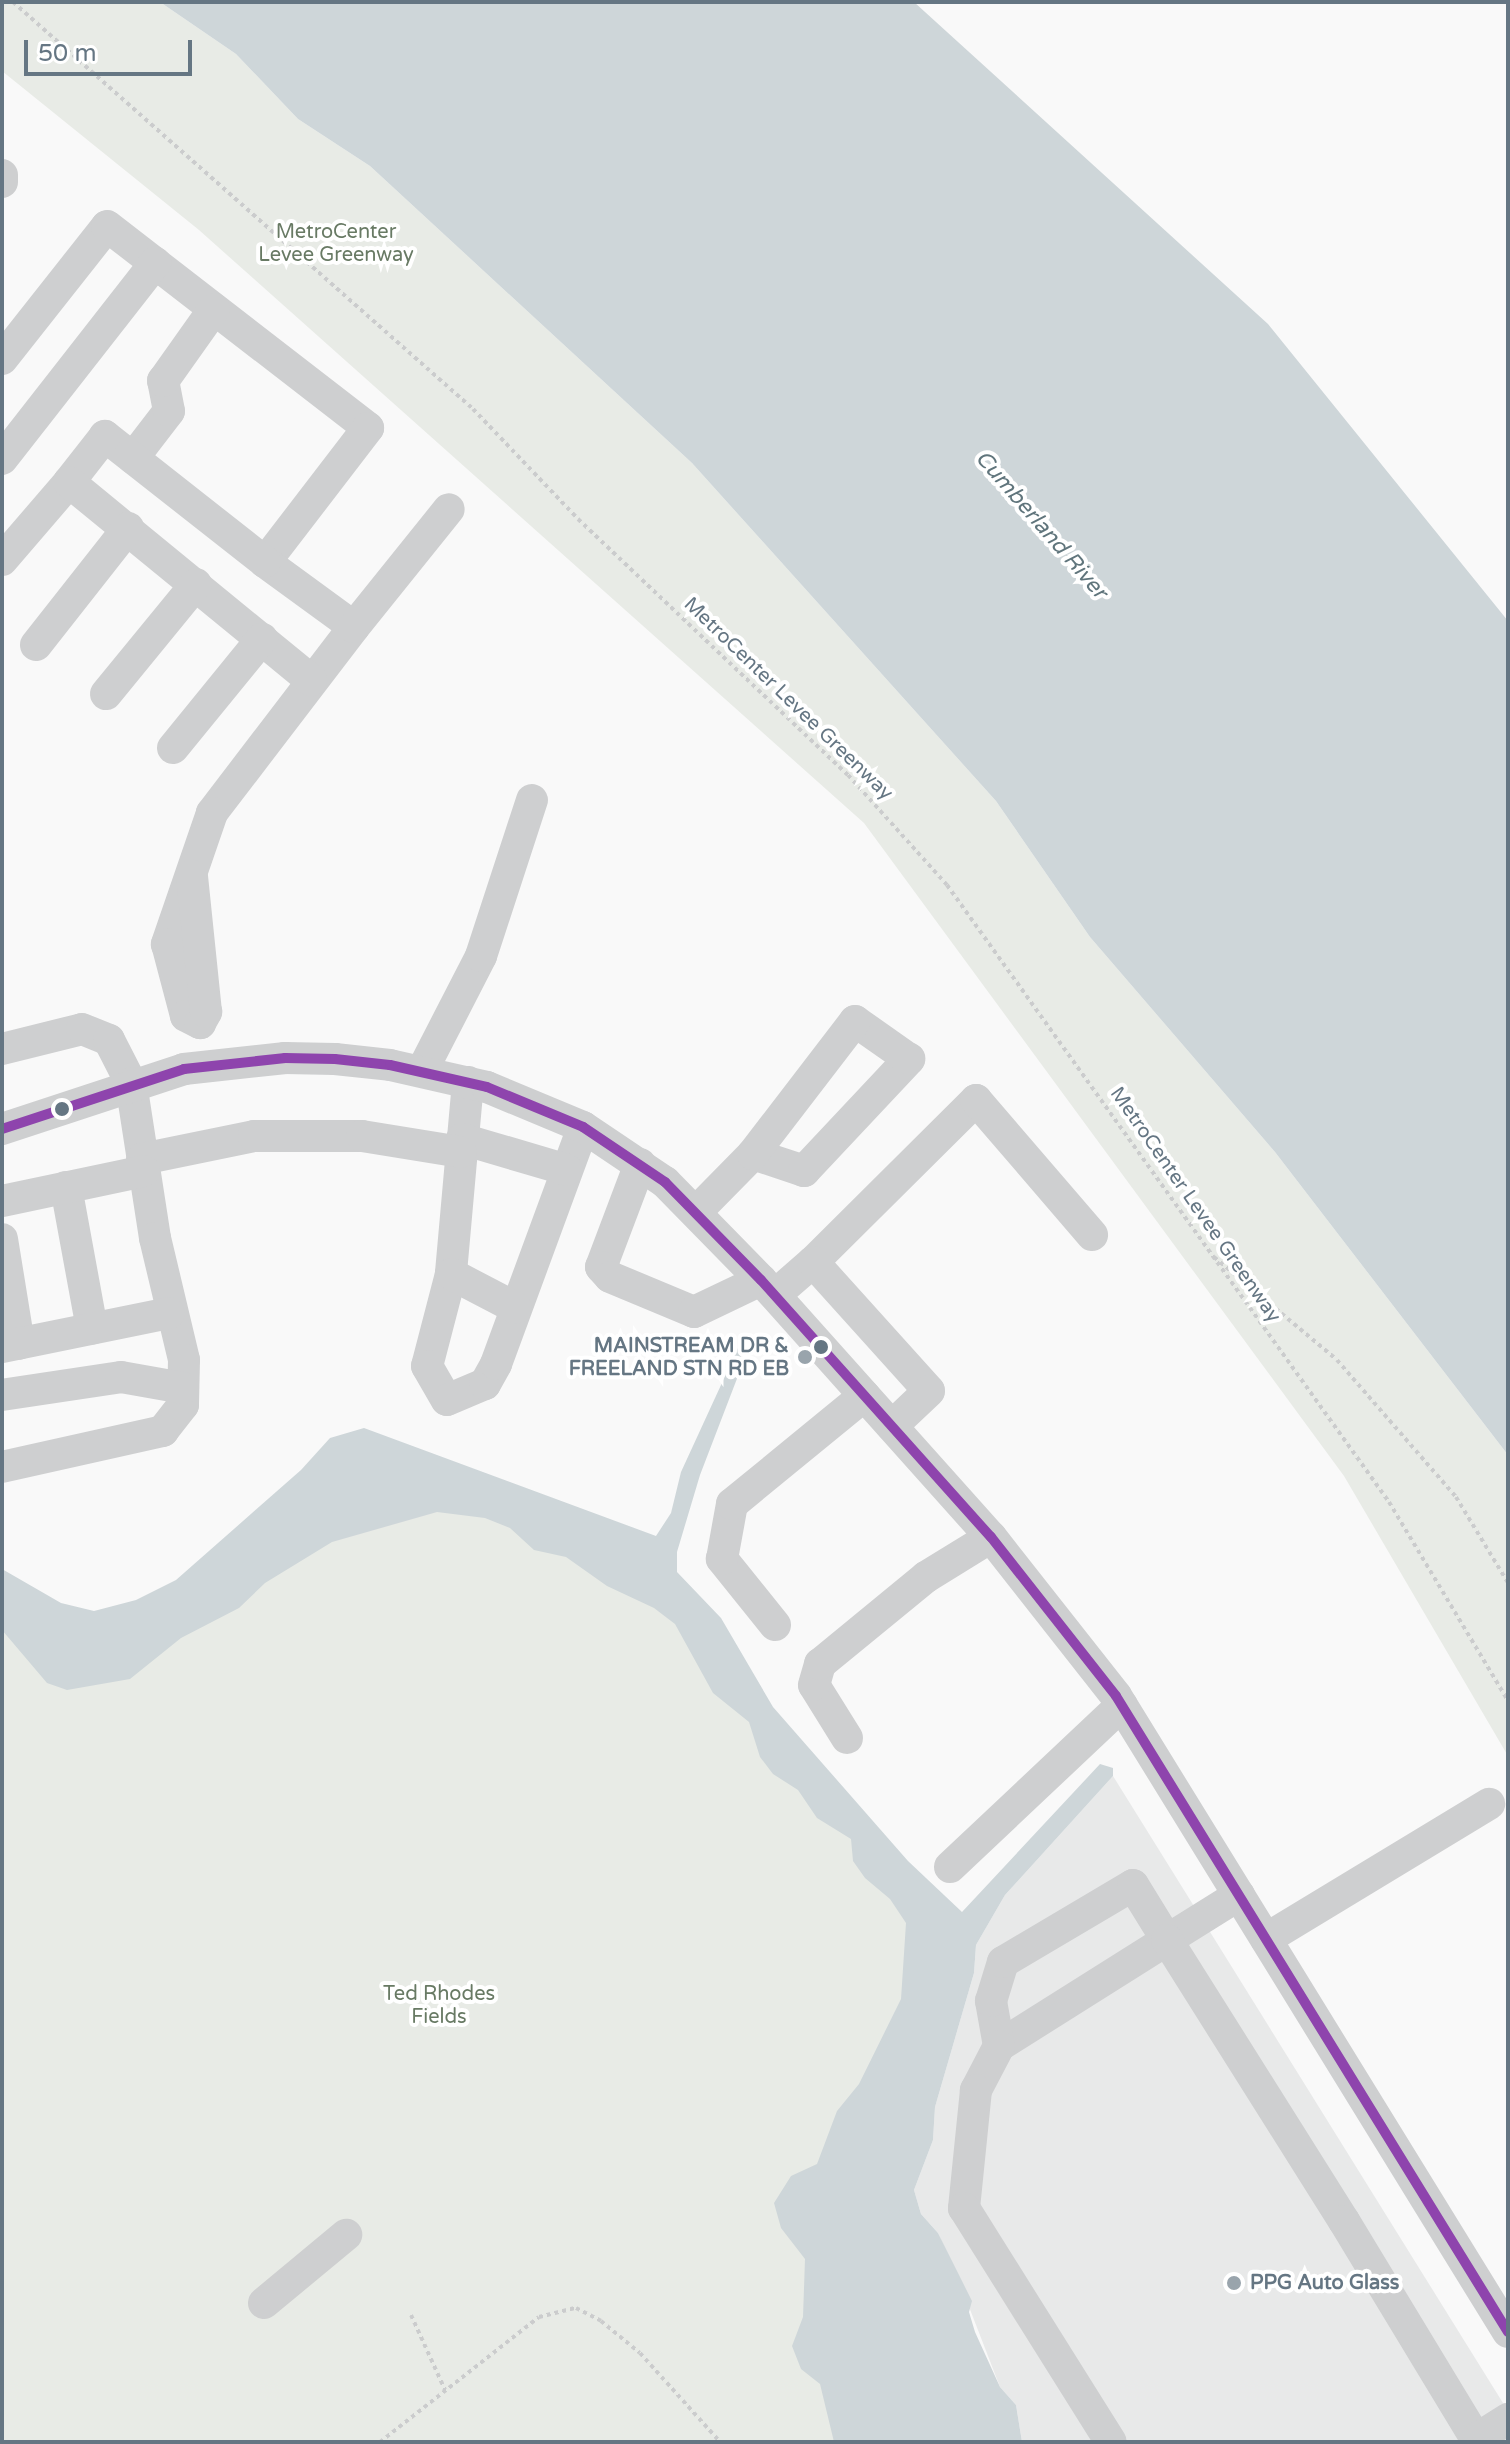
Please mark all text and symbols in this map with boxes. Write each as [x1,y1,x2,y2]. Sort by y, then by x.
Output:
scale bar [28,24,196,74]
text: 50 m [38,39,96,68]
park label: MetroCenter Levee Greenway [258,221,414,268]
water label: Cumberland River [969,445,1113,605]
street label: MetroCenter Levee Greenway [678,593,898,805]
street label: MetroCenter Levee Greenway [1104,1083,1286,1327]
unlabelled marker [54,1101,70,1117]
place label: MAINSTREAM DR & FREELAND STN RD EB [569,1334,789,1381]
unlabelled marker [813,1339,829,1355]
marker: MAINSTREAM DR & FREELAND STN RD EB [796,1348,814,1366]
park label: Ted Rhodes Fields [383,1982,495,2029]
place label: PPG Auto Glass [1250,2271,1399,2295]
marker: PPG Auto Glass [1225,2274,1243,2292]

